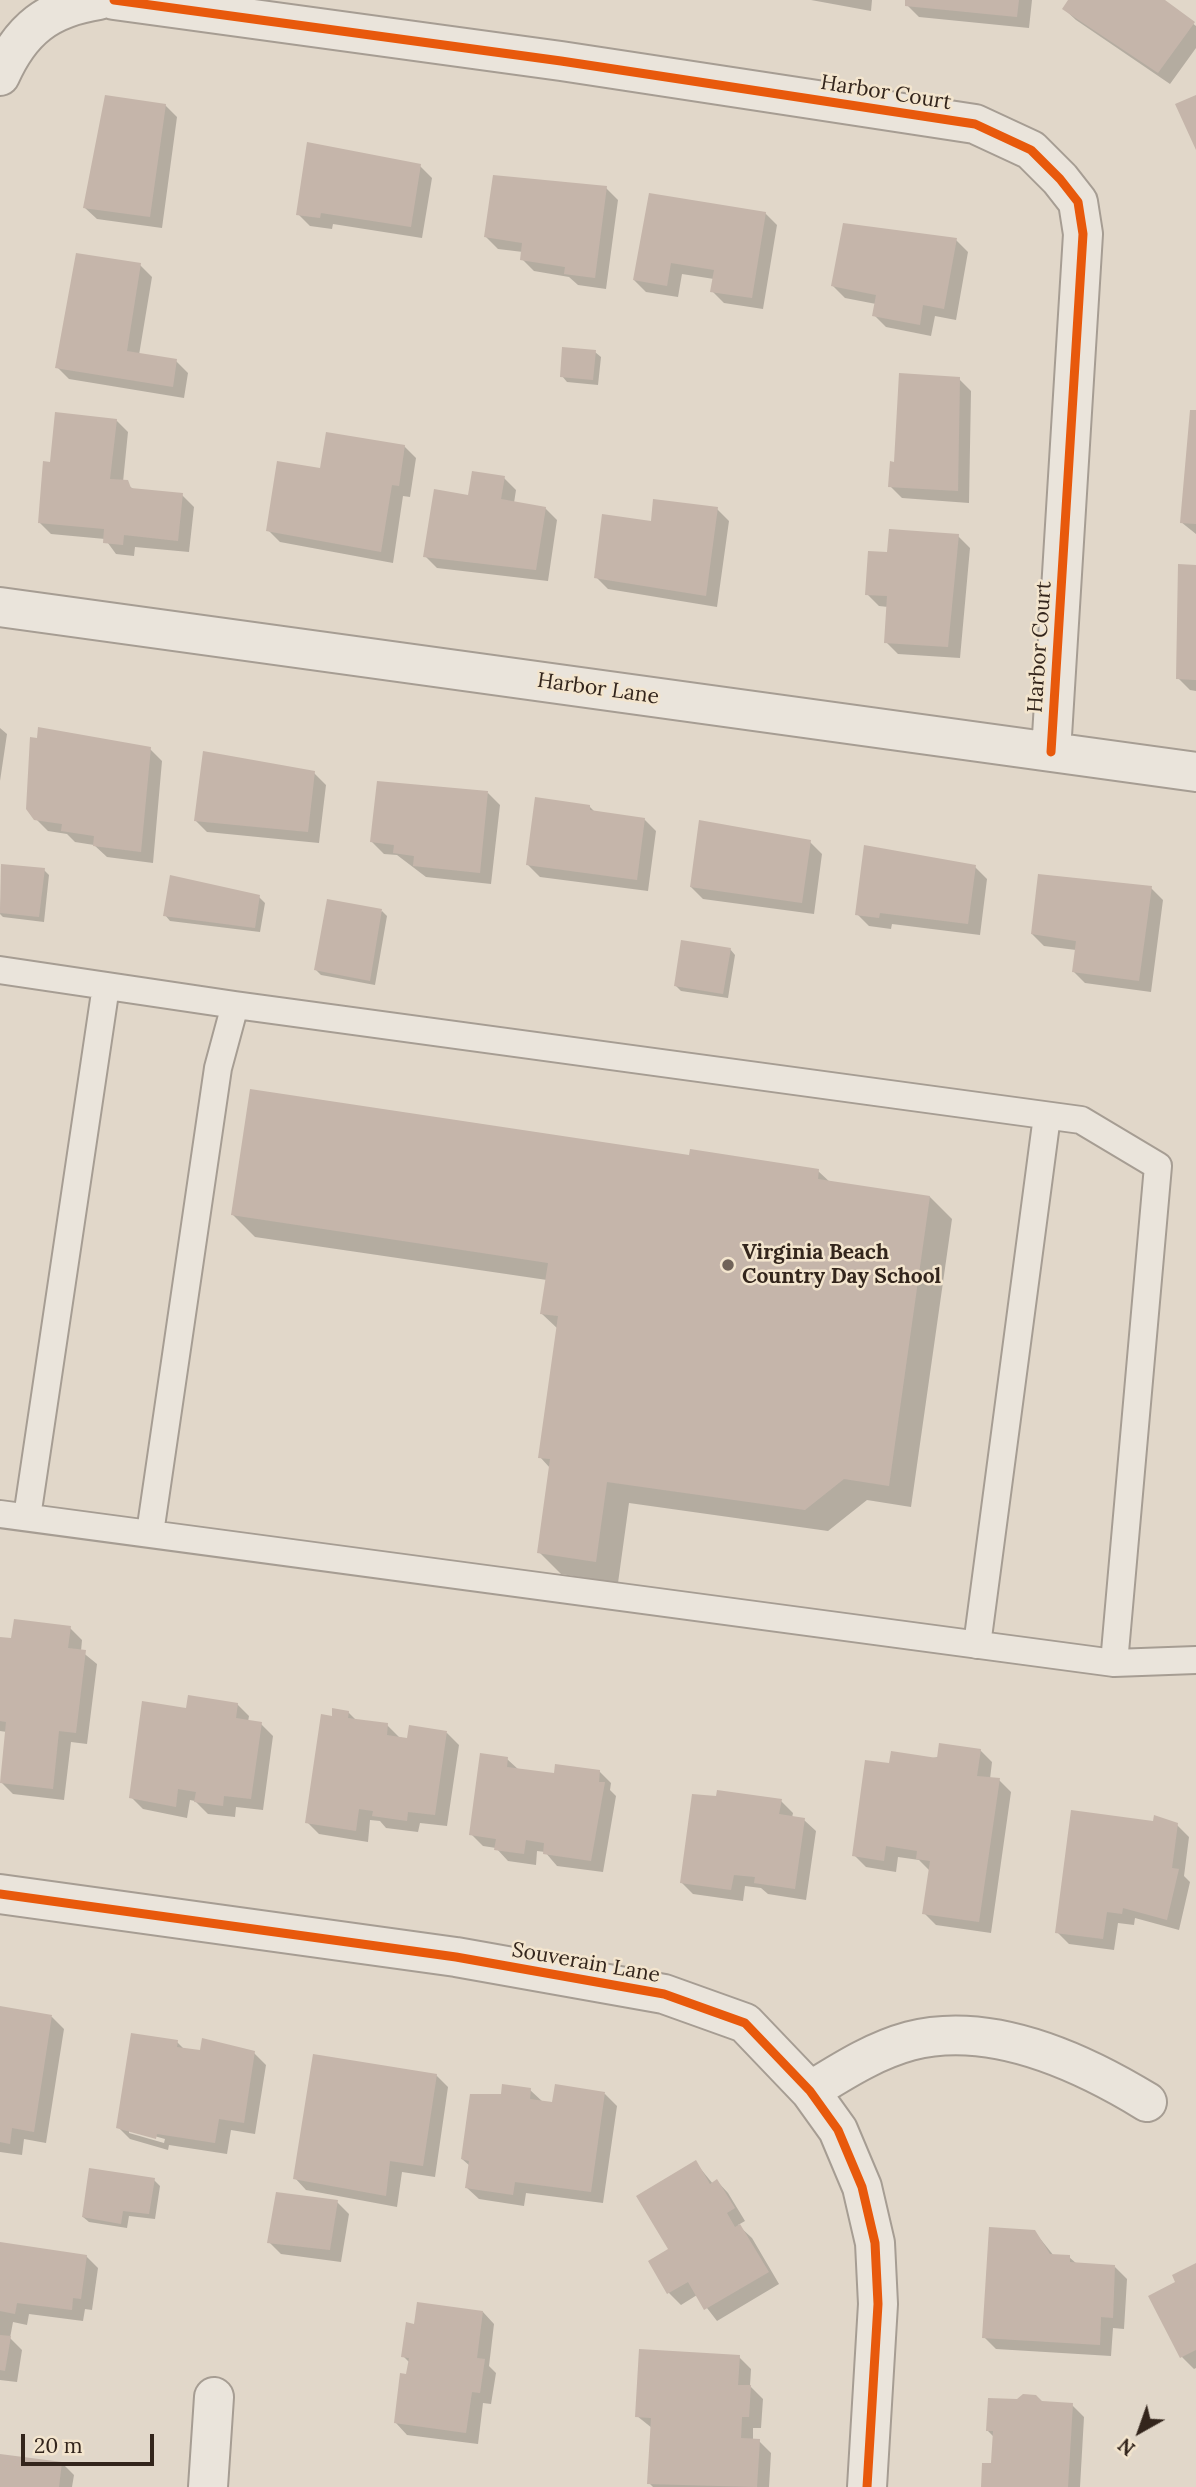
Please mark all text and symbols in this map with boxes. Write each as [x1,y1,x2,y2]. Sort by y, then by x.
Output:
street label: Harbor Court [819,70,953,116]
street label: Harbor Court [1023,580,1057,714]
street label: Harbor Lane [535,668,661,710]
place label: Virginia Beach Country Day School [742,1240,941,1290]
marker: Virginia Beach Country Day School [720,1257,736,1273]
street label: Souverain Lane [510,1938,662,1988]
north arrow [1105,2396,1175,2466]
scale bar [24,2420,158,2464]
text: 20 m [34,2432,83,2459]
text: N [1113,2433,1140,2461]

